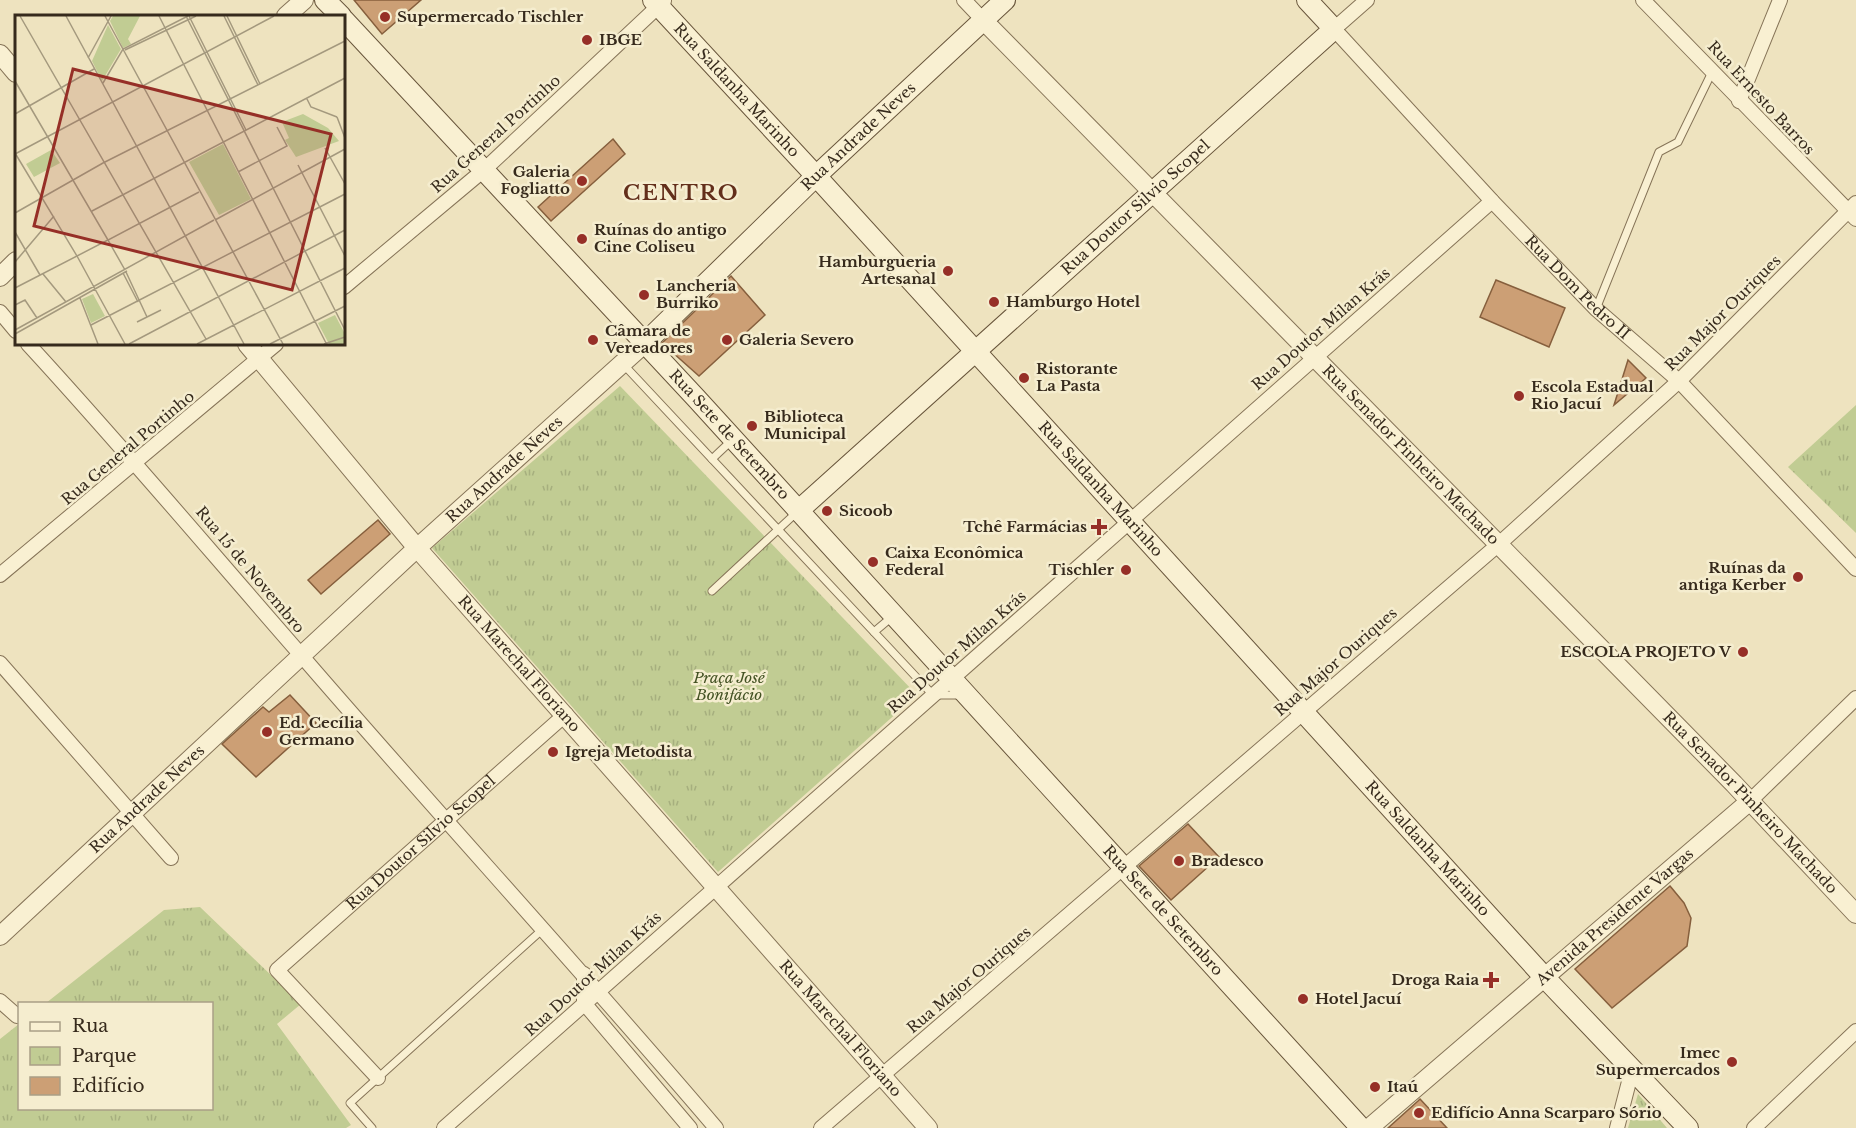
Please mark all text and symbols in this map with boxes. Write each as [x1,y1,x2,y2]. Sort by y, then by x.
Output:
place label: Supermercado Tischler [397,7,584,26]
marker: Supermercado Tischler [378,10,392,24]
inset map [15,15,345,345]
street label: Rua Saldanha Marinho [670,19,804,161]
place label: IBGE [599,30,642,49]
marker: IBGE [580,33,594,47]
street label: Rua Ernesto Barros [1704,37,1819,159]
street label: Rua General Portinho [427,70,564,197]
street label: Rua Andrade Neves [797,78,920,194]
street label: Rua Doutor Silvio Scopel [1057,135,1214,279]
place label: Galeria Fogliatto [500,162,570,198]
marker: Galeria Fogliatto [575,174,589,188]
district label: CENTRO [623,180,739,206]
place label: Ruínas do antigo Cine Coliseu [594,220,727,256]
street label: Rua Dom Pedro II [1521,231,1634,343]
marker: Ruínas do antigo Cine Coliseu [575,232,589,246]
street label: Rua Major Ouriques [1661,251,1785,375]
place label: Hamburgueria Artesanal [818,252,937,288]
street label: Rua Doutor Milan Krás [1248,263,1394,394]
marker: Hamburgueria Artesanal [941,264,955,278]
place label: Lancheria Burriko [656,276,737,312]
marker: Lancheria Burriko [637,288,651,302]
place label: Hamburgo Hotel [1006,292,1141,311]
marker: Hamburgo Hotel [987,295,1001,309]
place label: Câmara de Vereadores [604,321,693,357]
place label: Galeria Severo [739,330,854,349]
marker: Câmara de Vereadores [586,333,600,347]
marker: Galeria Severo [720,333,734,347]
place label: Ristorante La Pasta [1036,359,1118,395]
street label: Rua Senador Pinheiro Machado [1318,361,1504,549]
street label: Rua Sete de Setembro [665,365,794,503]
marker: Ristorante La Pasta [1017,371,1031,385]
place label: Escola Estadual Rio Jacuí [1531,377,1654,413]
street label: Rua General Portinho [57,386,198,509]
marker: Escola Estadual Rio Jacuí [1512,389,1526,403]
place label: Biblioteca Municipal [764,407,847,443]
street label: Rua Andrade Neves [442,412,566,526]
street label: Rua Saldanha Marinho [1035,417,1167,560]
marker: Biblioteca Municipal [745,419,759,433]
place label: Sicoob [839,501,893,520]
street label: Rua 15 de Novembro [192,502,309,637]
marker: Sicoob [820,504,834,518]
place label: Tchê Farmácias [963,517,1087,536]
marker: Tchê Farmácias [1092,520,1106,534]
place label: Caixa Econômica Federal [885,543,1024,579]
marker: Caixa Econômica Federal [866,555,880,569]
place label: Ruínas da antiga Kerber [1679,558,1787,594]
place label: Tischler [1049,560,1115,579]
marker: Tischler [1119,563,1133,577]
marker: Ruínas da antiga Kerber [1791,570,1805,584]
street label: Rua Doutor Milan Krás [884,586,1030,717]
street label: Rua Marechal Floriano [454,591,585,736]
street label: Rua Major Ouriques [1271,603,1401,720]
place label: ESCOLA PROJETO V [1560,642,1732,661]
marker: ESCOLA PROJETO V [1736,645,1750,659]
park label: Praça José Bonifácio [692,668,766,704]
street label: Rua Senador Pinheiro Machado [1659,707,1842,897]
place label: Ed. Cecília Germano [279,713,364,749]
marker: Ed. Cecília Germano [260,725,274,739]
street label: Rua Andrade Neves [85,740,208,857]
place label: Igreja Metodista [565,742,693,761]
marker: Igreja Metodista [546,745,560,759]
street label: Rua Doutor Silvio Scopel [342,771,499,913]
street label: Rua Saldanha Marinho [1362,777,1494,920]
street label: Rua Sete de Setembro [1099,841,1228,980]
street label: Avenida Presidente Vargas [1531,844,1697,990]
place label: Bradesco [1191,851,1264,870]
marker: Bradesco [1172,854,1186,868]
street label: Rua Doutor Milan Krás [520,907,665,1040]
street label: Rua Major Ouriques [903,922,1035,1037]
street label: Rua Marechal Floriano [775,956,906,1101]
place label: Droga Raia [1391,970,1479,989]
marker: Droga Raia [1484,973,1498,987]
place label: Hotel Jacuí [1315,989,1402,1008]
marker: Hotel Jacuí [1296,992,1310,1006]
legend [18,1002,213,1110]
text: Rua [72,1015,108,1037]
place label: Imec Supermercados [1596,1043,1721,1079]
text: Parque [72,1045,137,1067]
marker: Imec Supermercados [1725,1055,1739,1069]
text: Edifício [72,1075,145,1097]
place label: Itaú [1387,1077,1419,1096]
marker: Itaú [1368,1080,1382,1094]
place label: Edifício Anna Scarparo Sório [1431,1103,1662,1122]
marker: Edifício Anna Scarparo Sório [1412,1106,1426,1120]

